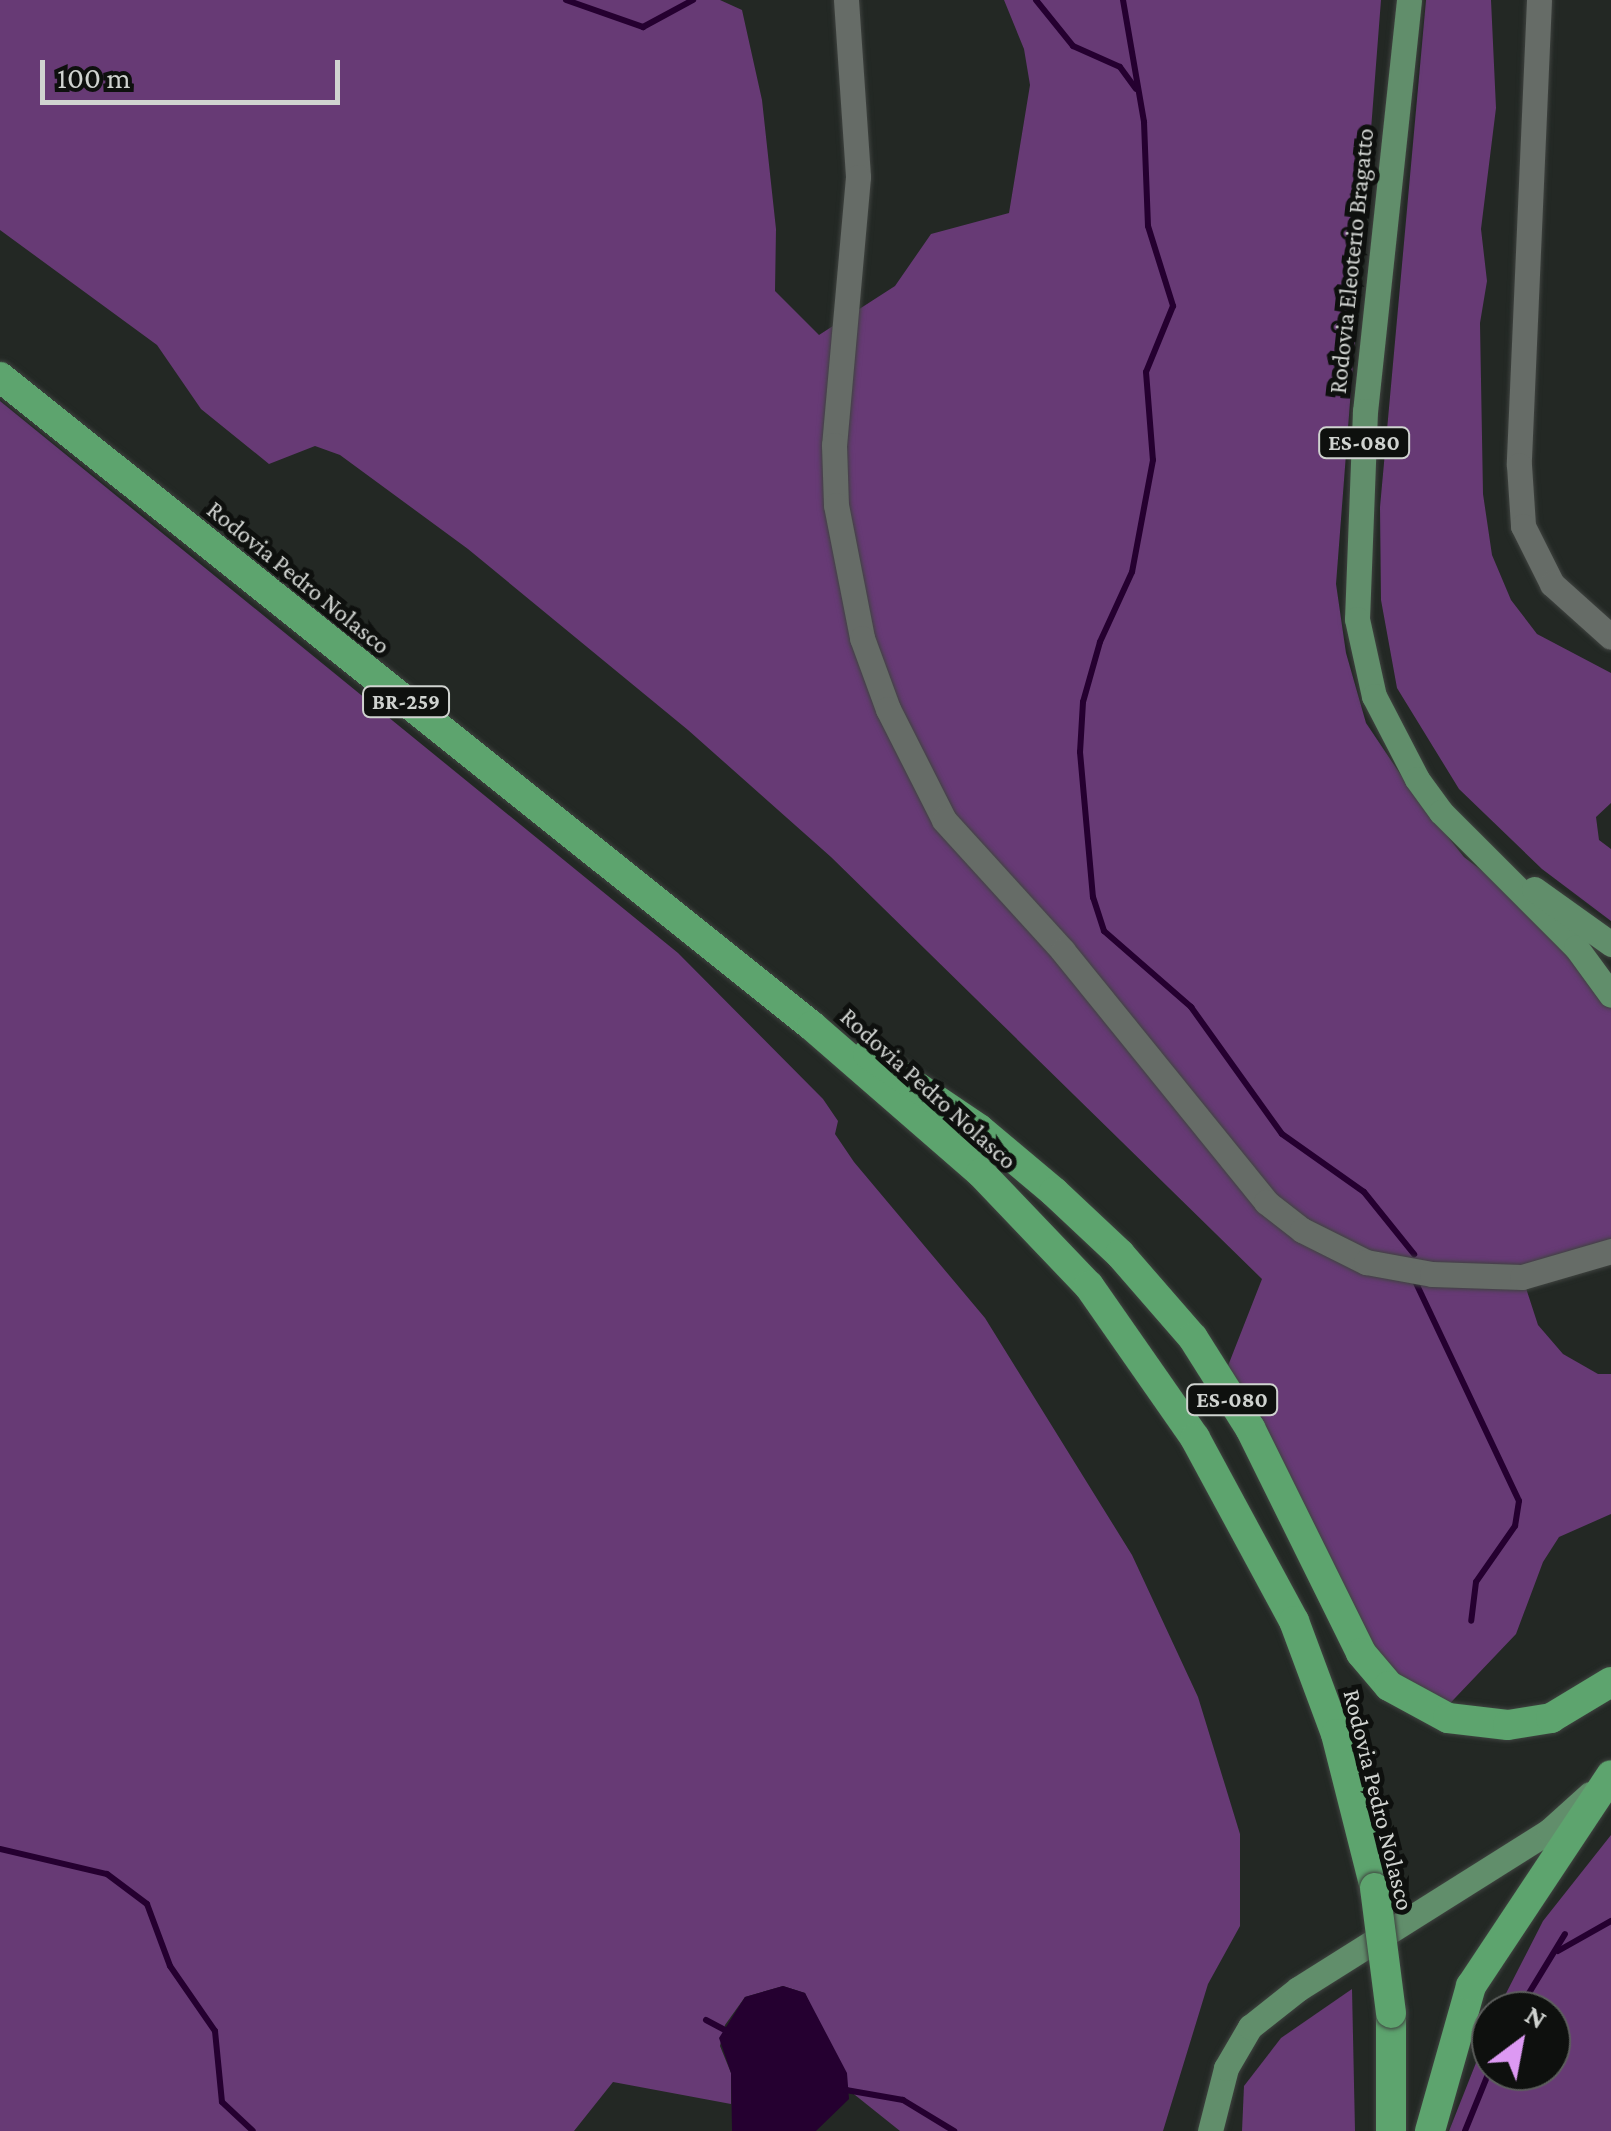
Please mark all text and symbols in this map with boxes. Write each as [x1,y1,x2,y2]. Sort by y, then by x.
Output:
scale bar [45,40,345,102]
text: 100 m [57,61,131,94]
street label: Rodovia Eleoterio Bragatto [1323,127,1381,395]
road number: ES-080 [1316,426,1412,460]
street label: Rodovia Pedro Nolasco [200,495,396,661]
road number: BR-259 [361,685,451,719]
street label: Rodovia Pedro Nolasco [834,1002,1022,1176]
road number: ES-080 [1184,1383,1280,1417]
street label: Rodovia Pedro Nolasco [1336,1686,1420,1914]
north arrow [1471,1991,1571,2091]
text: N [1520,1999,1552,2035]

